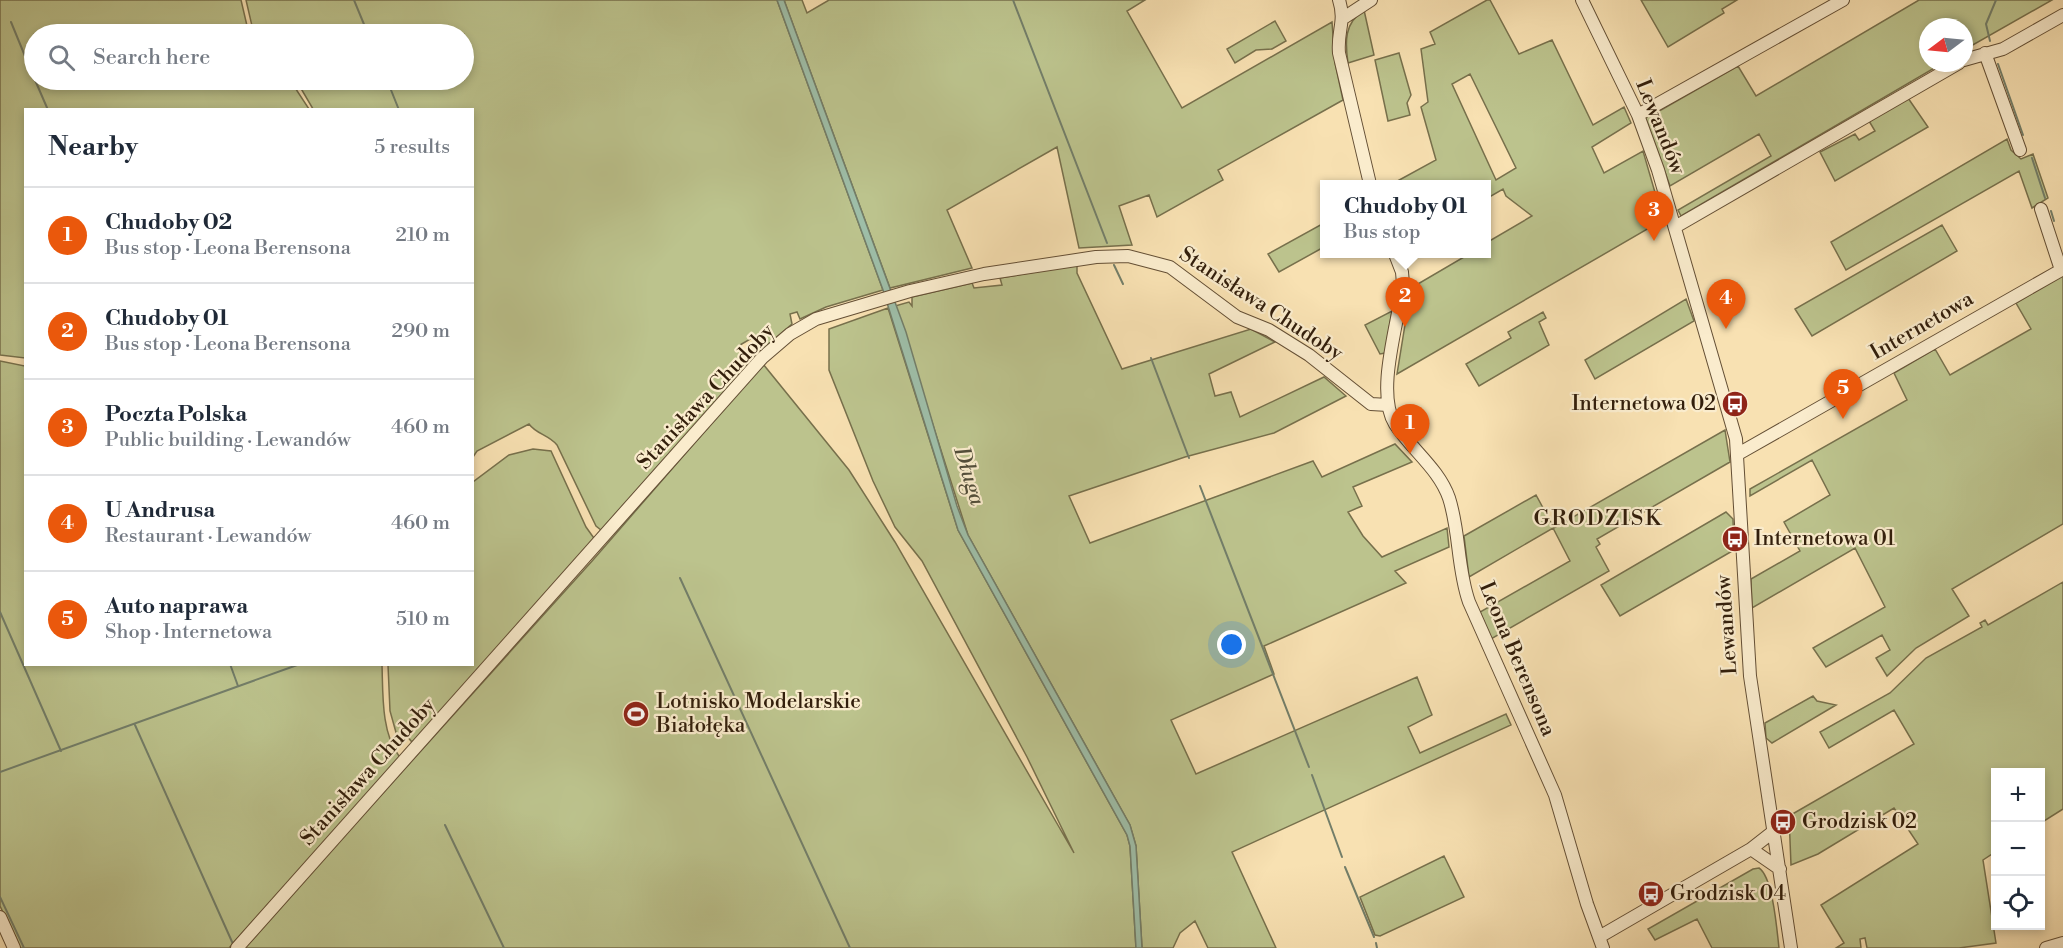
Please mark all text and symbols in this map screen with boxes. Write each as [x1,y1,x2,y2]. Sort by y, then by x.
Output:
north arrow [1919,18,1973,72]
search box [24,24,474,90]
icon: search [45,41,78,74]
text: Search here [93,44,210,71]
street label: Lewandów [1629,76,1691,179]
text: Nearby [48,131,138,163]
text: 5 results [374,135,450,160]
popup [1320,180,1491,258]
pin: 3 [1634,192,1674,241]
text: Chudoby 01 [1344,193,1467,220]
text: Chudoby 02 [105,209,232,236]
text: Bus stop [1344,220,1421,245]
text: 1 [63,223,72,248]
text: 210 m [395,223,450,248]
text: Bus stop · Leona Berensona [105,236,351,261]
street label: Stanisława Chudoby [1174,241,1348,367]
pin: 2 [1386,278,1424,327]
pin: 4 [1706,280,1746,329]
street label: Internetowa [1866,286,1978,366]
text: Chudoby 01 [105,305,229,332]
street label: Stanisława Chudoby [632,318,781,475]
text: 2 [61,319,74,344]
text: 290 m [392,319,450,344]
text: Bus stop · Leona Berensona [105,332,351,357]
pin: 5 [1824,370,1862,419]
bus stop icon: Internetowa 02 [1720,389,1750,419]
place label: Internetowa 02 [1571,391,1716,417]
text: Poczta Polska [105,401,247,428]
pin: 1 [1390,404,1430,454]
text: 3 [61,415,74,440]
text: 460 m [391,415,450,440]
text: Public building · Lewandów [105,428,351,453]
water label: Długa [947,443,991,509]
text: U Andrusa [105,497,215,524]
district label: GRODZISK [1534,505,1663,532]
text: 4 [61,511,74,536]
text: 460 m [391,511,450,536]
text: Restaurant · Lewandów [105,524,311,549]
bus stop icon: Internetowa 01 [1720,524,1750,554]
place label: Internetowa 01 [1754,526,1895,552]
street label: Lewandów [1711,574,1743,676]
street label: Leona Berensona [1473,578,1561,741]
text: Auto naprawa [105,593,248,620]
text: 5 [61,607,74,632]
text: 510 m [396,607,450,632]
text: Shop · Internetowa [105,620,272,645]
your location [1217,630,1246,659]
place label: Lotnisko Modelarskie Białołęka [655,689,861,739]
street label: Stanisława Chudoby [295,692,442,851]
sports icon: Lotnisko Modelarskie Białołęka [621,699,651,729]
map controls [1991,768,2045,930]
button: + [1991,768,2045,822]
bus stop icon: Grodzisk 02 [1768,807,1798,837]
place label: Grodzisk 02 [1802,809,1917,835]
button: − [1991,822,2045,876]
button: locate [1991,876,2045,930]
bus stop icon: Grodzisk 04 [1636,879,1666,909]
place label: Grodzisk 04 [1670,881,1786,907]

